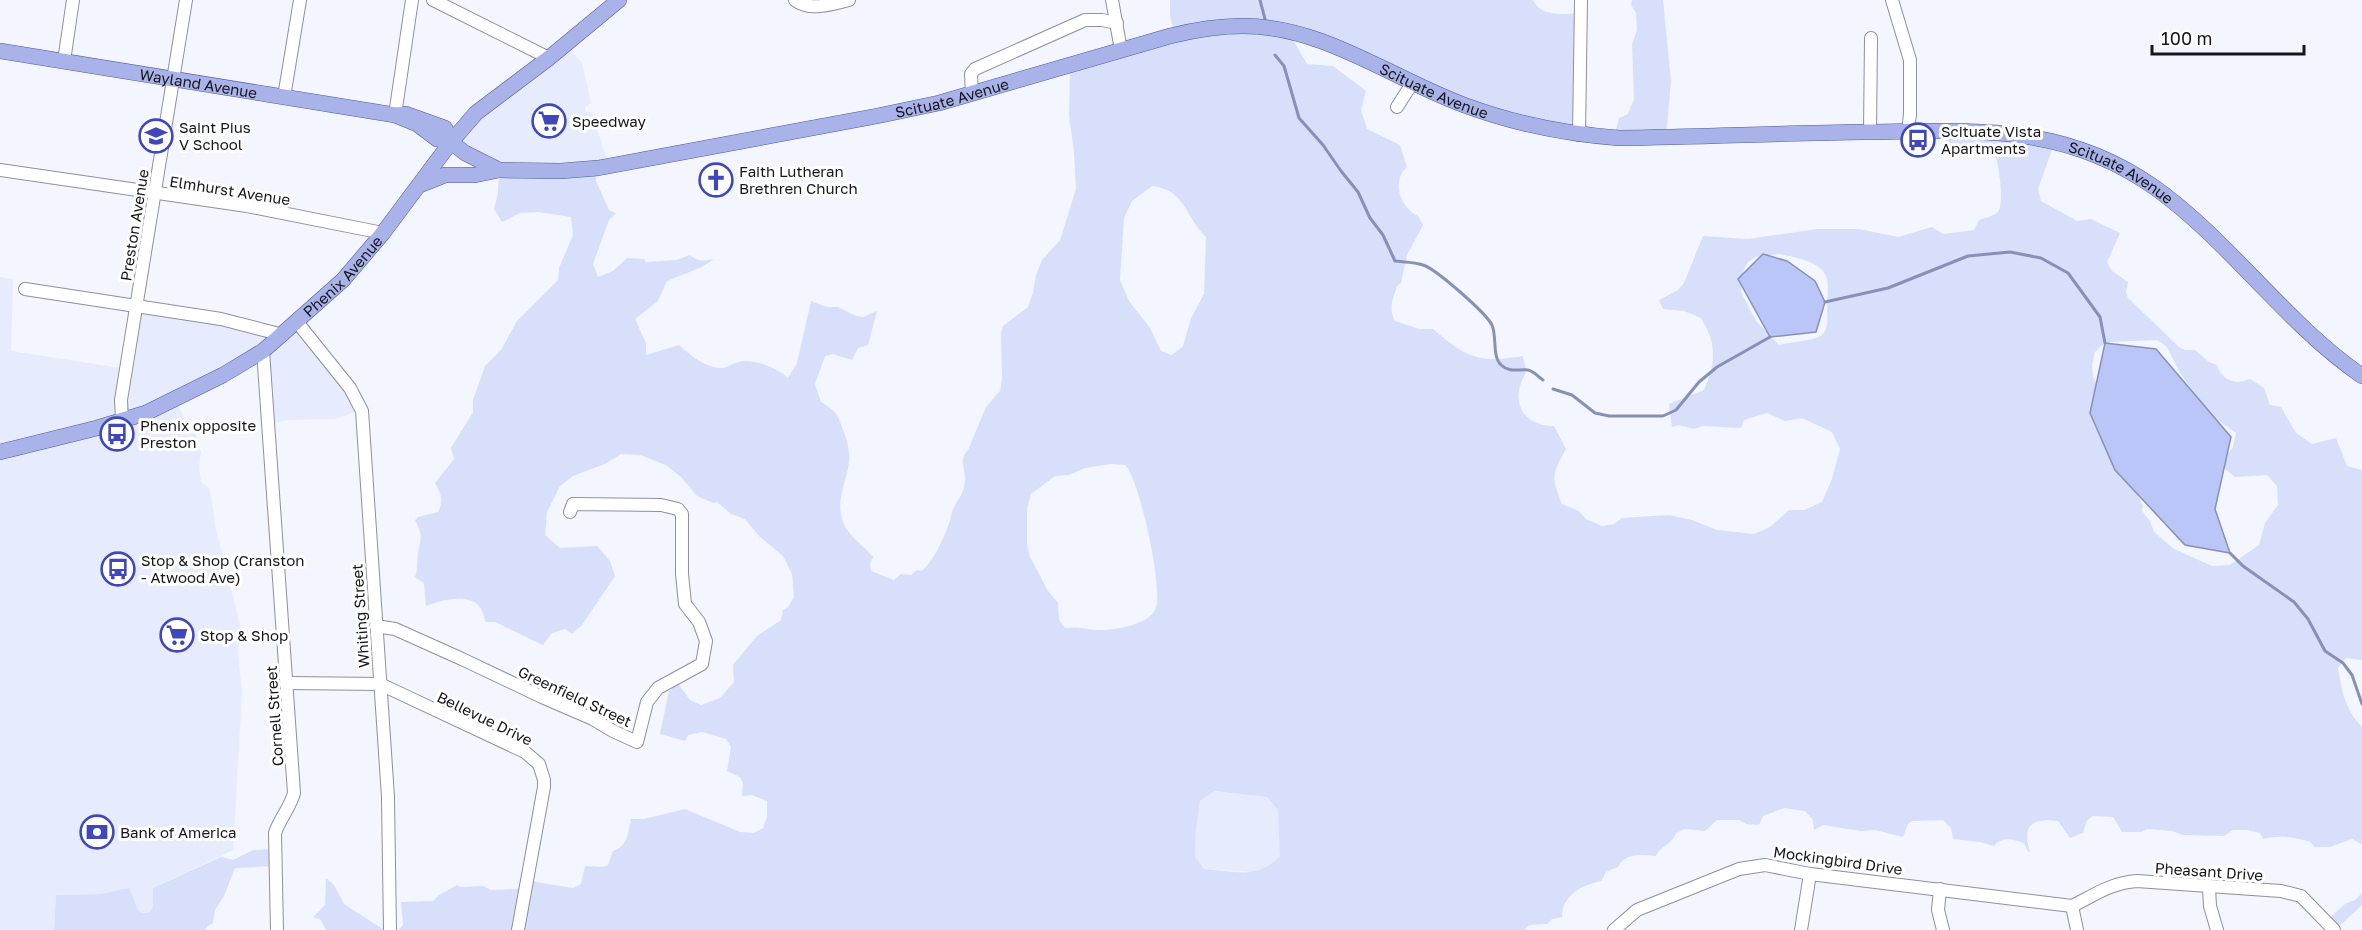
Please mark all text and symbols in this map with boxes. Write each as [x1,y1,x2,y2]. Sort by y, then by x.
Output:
scale bar [2152,18,2304,56]
text: 100 m [2161,27,2212,49]
street label: Scituate Avenue [1377,59,1491,122]
street label: Wayland Avenue [138,65,259,102]
street label: Scituate Avenue [894,74,1011,121]
supermarket icon: Speedway [531,103,567,139]
place label: Speedway [572,112,646,130]
school or university icon: Saint Pius V School [138,118,174,154]
place label: Saint Pius V School [179,118,251,153]
bus stop icon: Scituate Vista Apartments [1900,122,1936,158]
place label: Scituate Vista Apartments [1941,122,2041,157]
street label: Scituate Avenue [2066,137,2177,207]
church icon: Faith Lutheran Brethren Church [698,162,734,198]
place label: Faith Lutheran Brethren Church [739,162,858,197]
street label: Preston Avenue [116,167,152,282]
street label: Elmhurst Avenue [168,172,292,208]
street label: Phenix Avenue [299,232,386,320]
bus stop icon: Phenix opposite Preston [99,416,135,452]
place label: Phenix opposite Preston [140,416,256,451]
bus stop icon: Stop & Shop (Cranston - Atwood Ave) [100,551,136,587]
place label: Stop & Shop (Cranston - Atwood Ave) [141,551,304,586]
street label: Whiting Street [347,563,373,669]
supermarket icon: Stop & Shop [159,617,195,653]
place label: Stop & Shop [200,626,288,644]
street label: Greenfield Street [515,662,635,730]
street label: Cornell Street [262,665,286,767]
street label: Bellevue Drive [434,687,536,749]
bank icon: Bank of America [79,814,115,850]
place label: Bank of America [120,823,237,841]
street label: Mockingbird Drive [1772,842,1904,878]
street label: Pheasant Drive [2154,858,2264,884]

